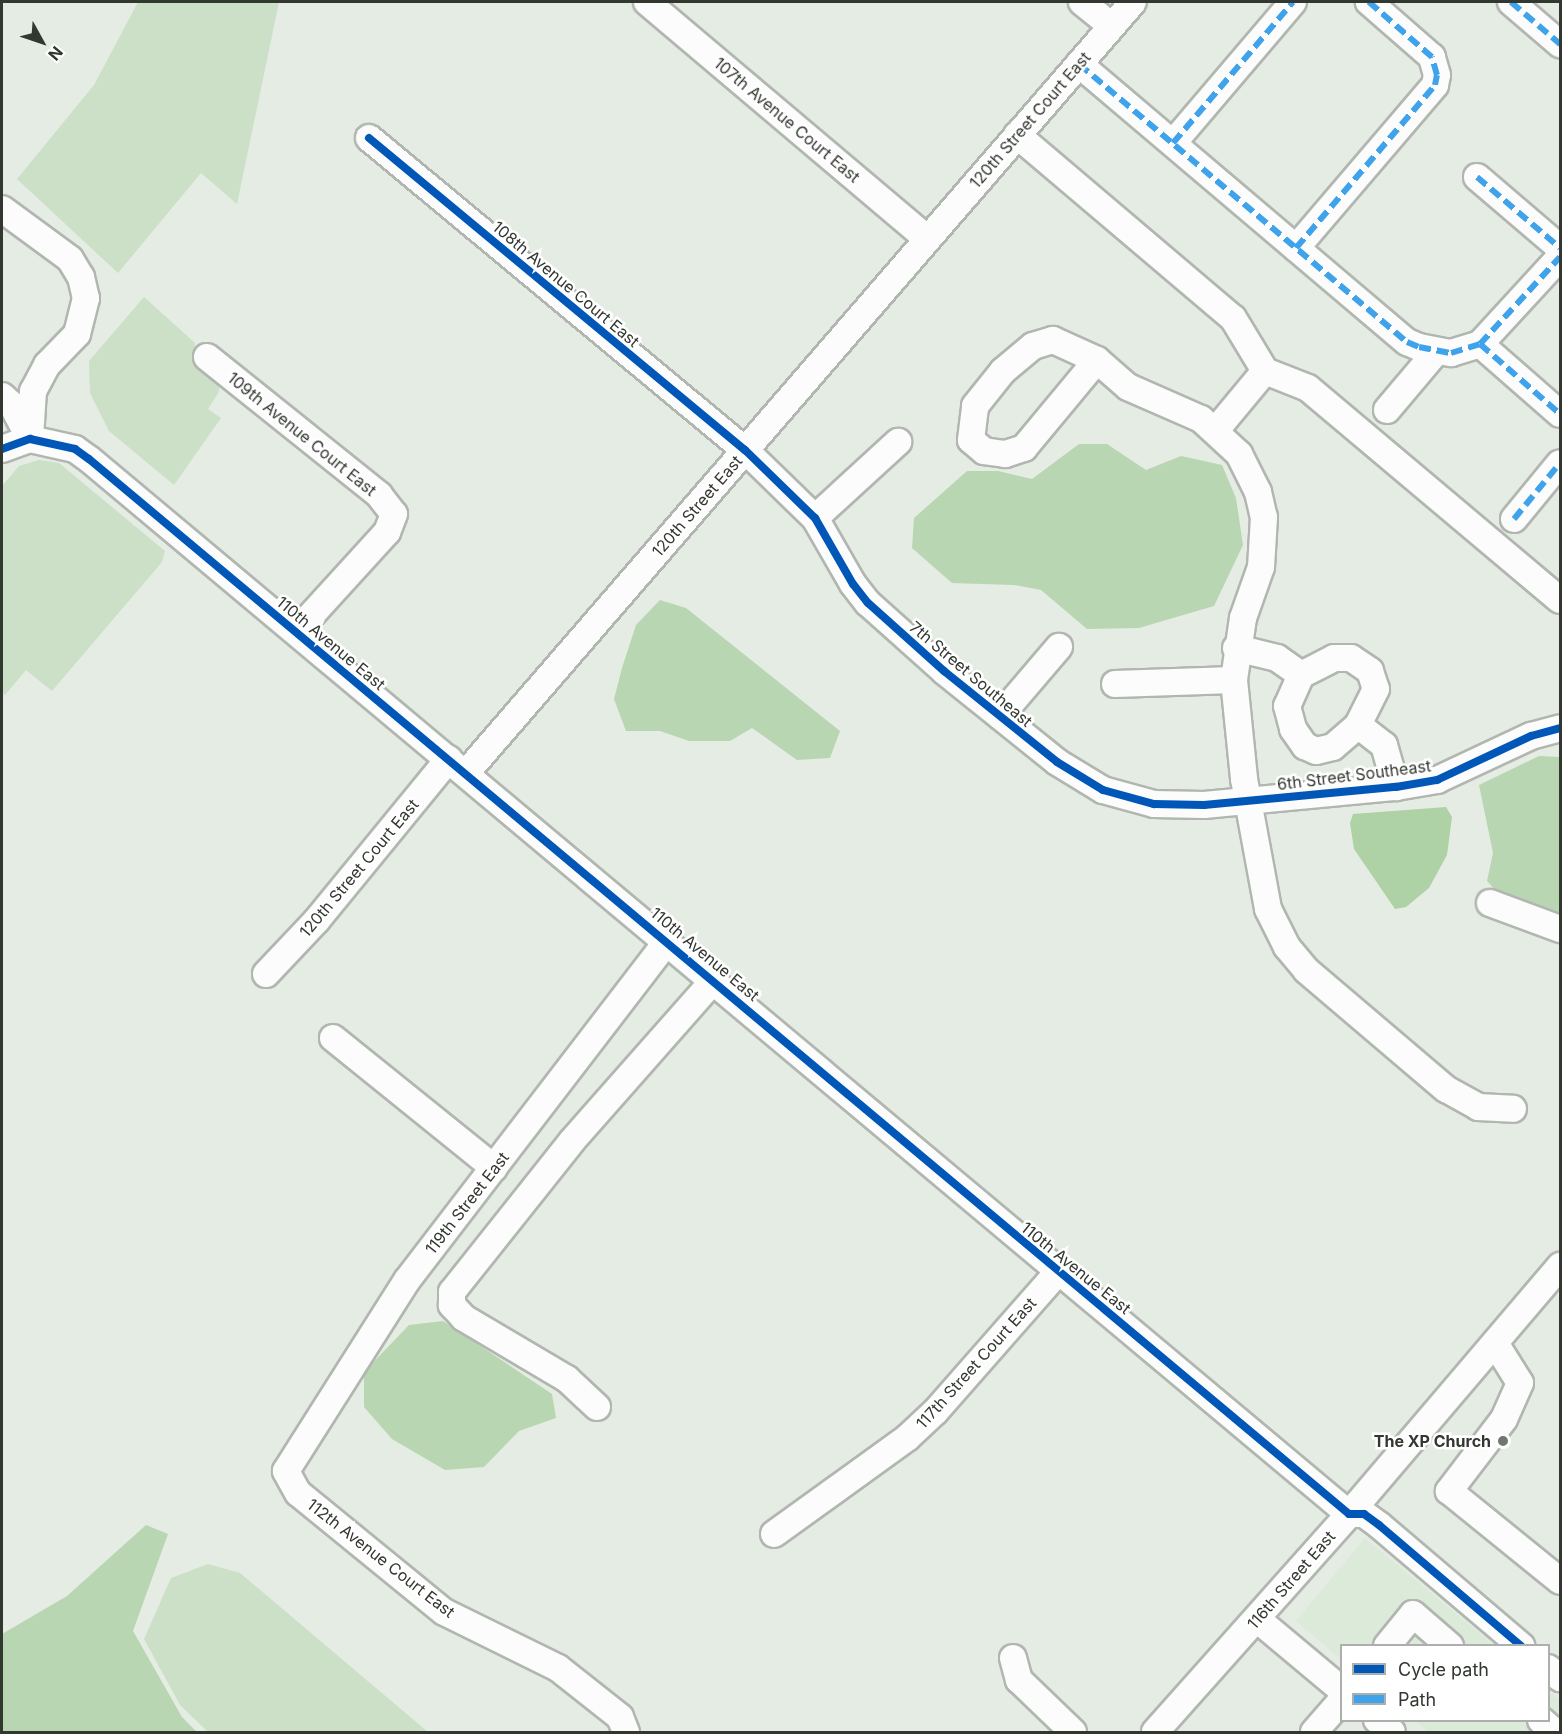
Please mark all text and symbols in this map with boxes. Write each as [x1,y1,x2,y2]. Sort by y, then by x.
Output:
north arrow [12,12,72,72]
text: N [44,42,67,65]
street label: 120th Street Court East [966,48,1094,192]
street label: 107th Avenue Court East [710,53,864,187]
street label: 108th Avenue Court East [489,217,643,351]
street label: 109th Avenue Court East [224,368,380,500]
street label: 120th Street East [648,452,746,560]
street label: 110th Avenue East [273,592,389,694]
street label: 7th Street Southeast [906,617,1036,731]
street label: 6th Street Southeast [1276,756,1432,794]
street label: 120th Street Court East [296,795,422,941]
street label: 110th Avenue East [647,903,763,1005]
street label: 119th Street East [421,1148,513,1258]
street label: 110th Avenue East [1017,1218,1135,1318]
street label: 117th Street Court East [912,1293,1040,1433]
place label: The XP Church [1374,1431,1491,1451]
marker: The XP Church [1496,1434,1510,1448]
street label: 112th Avenue Court East [303,1495,459,1621]
street label: 116th Street East [1243,1527,1339,1633]
legend [1340,1644,1550,1722]
text: Cycle path [1398,1659,1489,1680]
text: Path [1398,1689,1436,1710]

